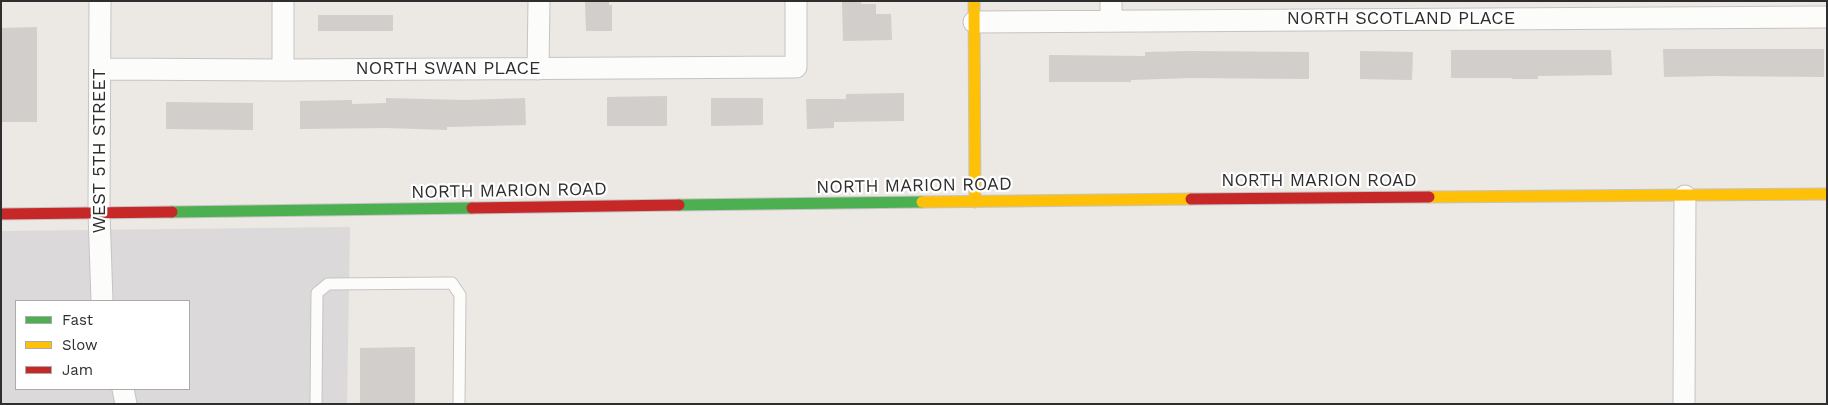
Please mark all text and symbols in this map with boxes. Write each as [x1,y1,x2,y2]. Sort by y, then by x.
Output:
street label: NORTH SCOTLAND PLACE [1287,8,1515,30]
street label: NORTH SWAN PLACE [356,58,540,80]
street label: WEST 5TH STREET [89,68,111,234]
street label: NORTH MARION ROAD [1221,170,1417,192]
street label: NORTH MARION ROAD [816,173,1012,199]
street label: NORTH MARION ROAD [411,178,607,204]
legend [15,300,190,390]
text: Fast [62,311,93,329]
text: Slow [62,336,98,354]
text: Jam [62,361,93,379]

